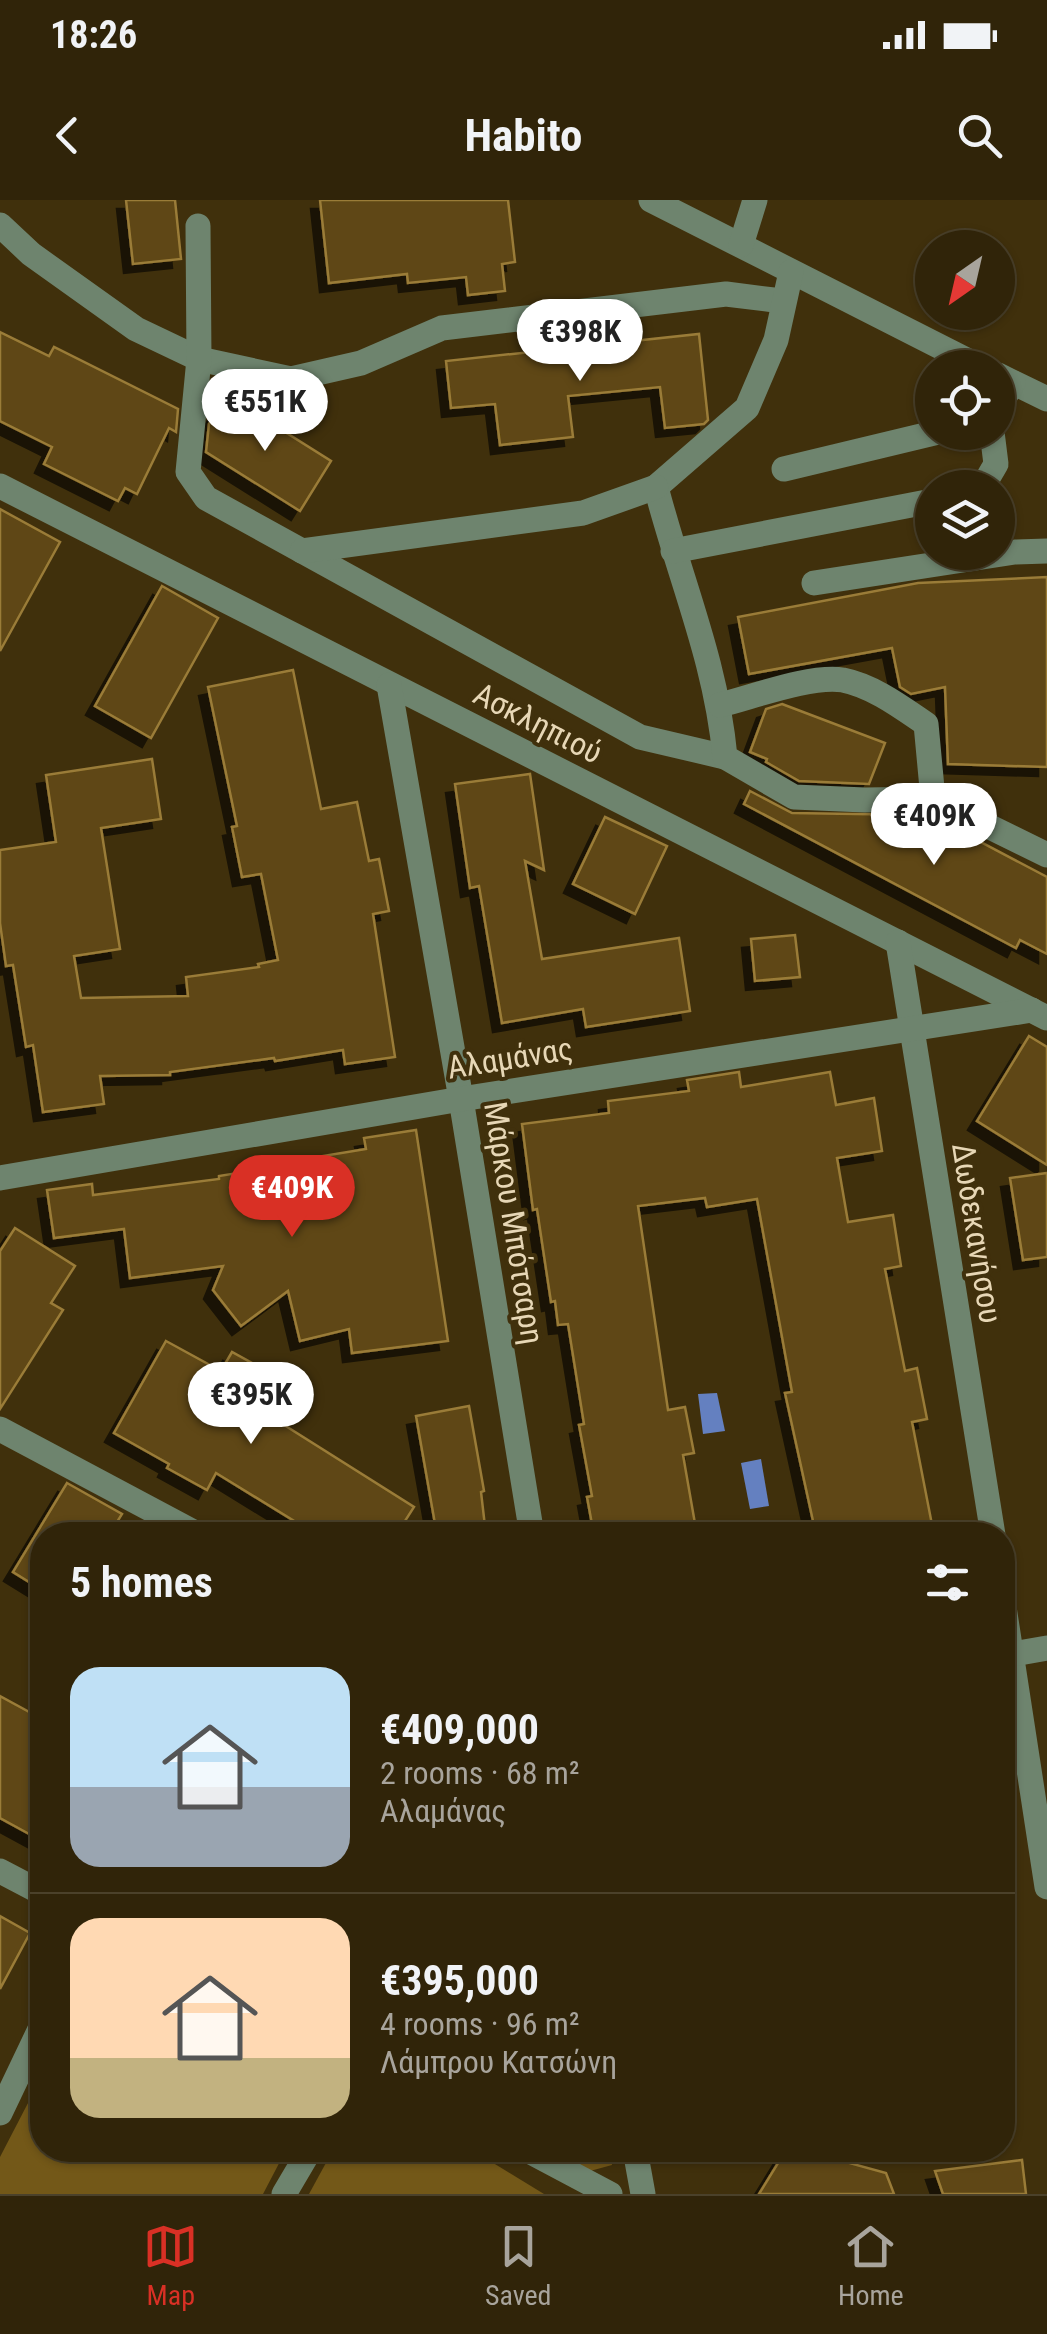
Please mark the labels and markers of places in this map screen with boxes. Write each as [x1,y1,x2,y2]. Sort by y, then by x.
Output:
pin: €398K [510,299,650,384]
pin: €551K [195,369,335,454]
pin: €409K [864,783,1004,868]
pin: €409K [222,1155,362,1240]
pin: €395K [181,1362,321,1447]

